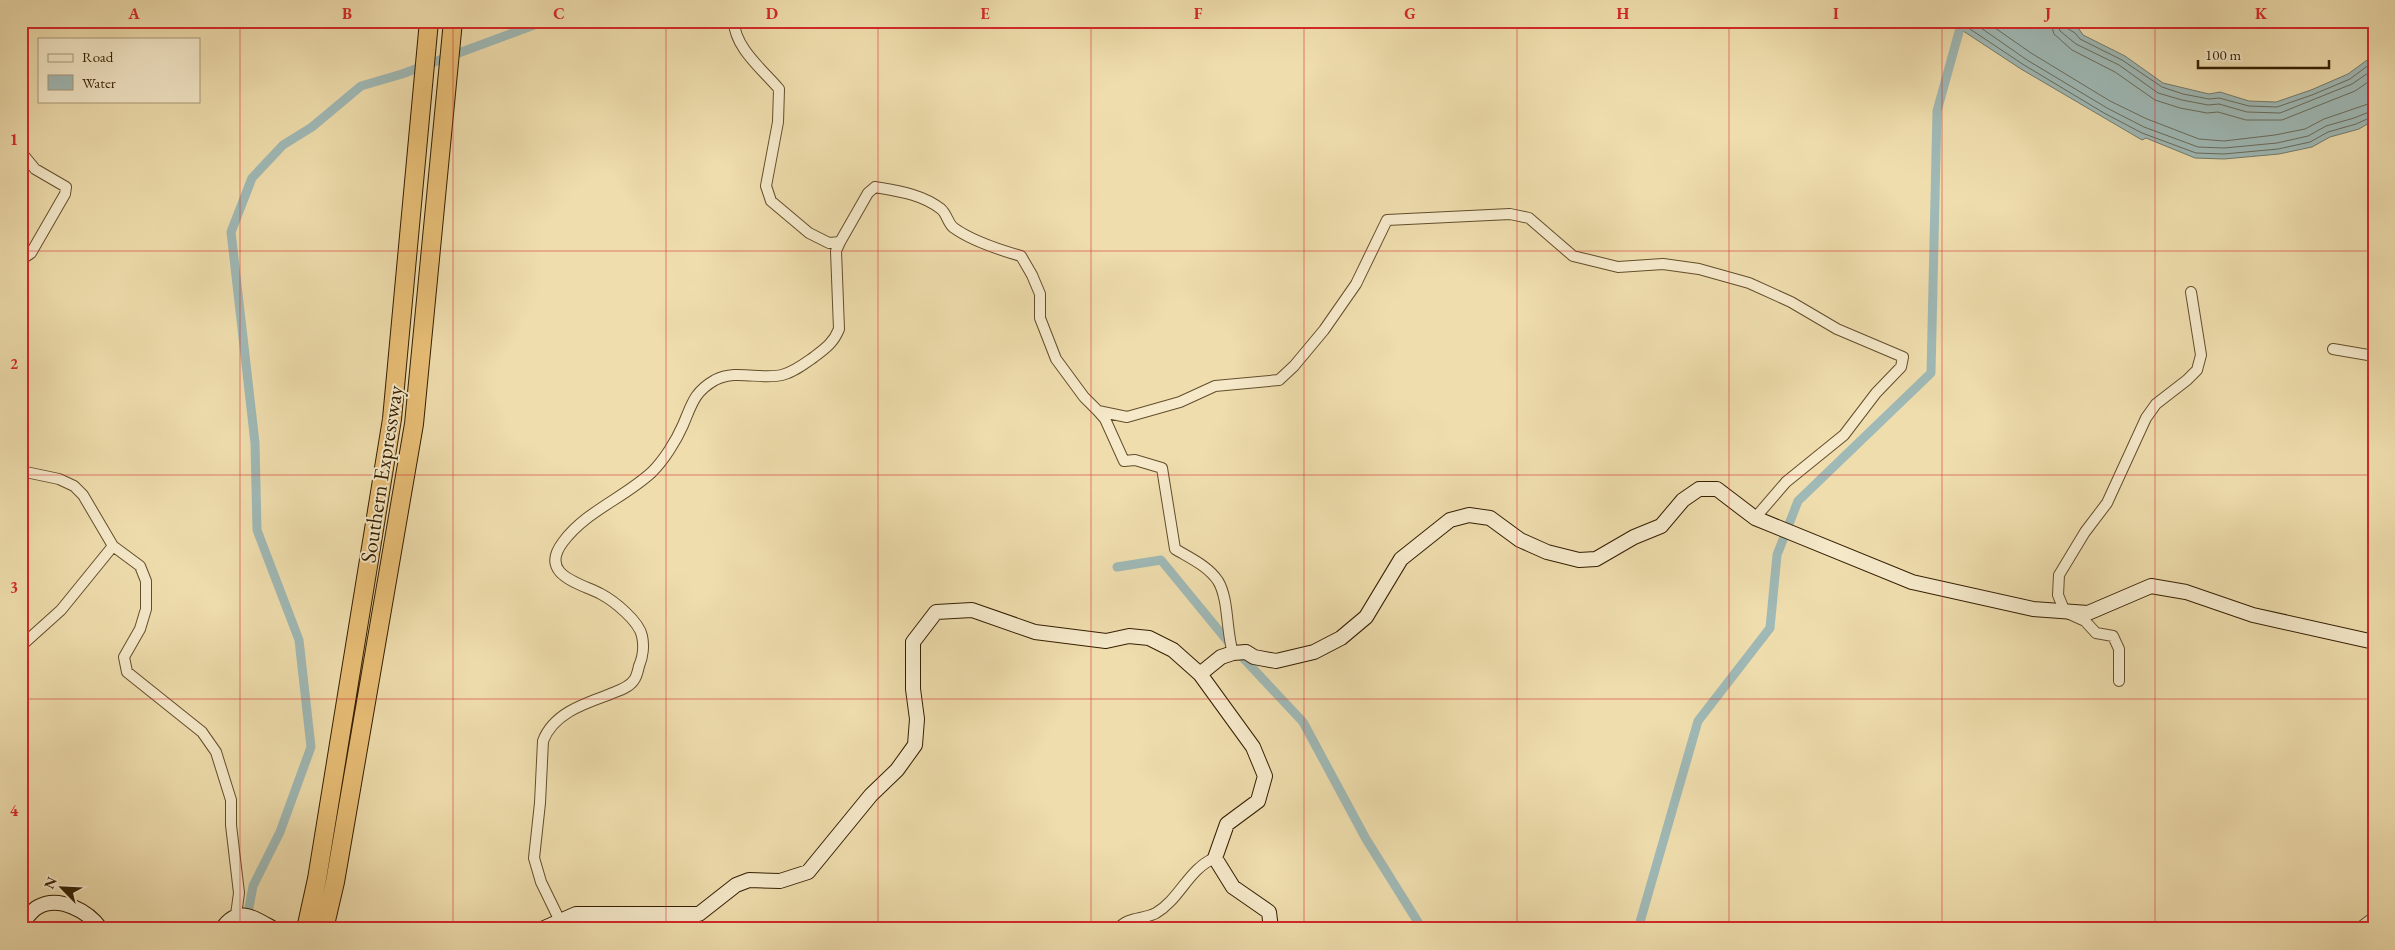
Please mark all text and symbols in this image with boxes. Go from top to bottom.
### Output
text: A [127,3,140,24]
text: B [342,3,352,24]
text: C [553,3,565,24]
text: D [766,3,778,24]
text: E [980,3,990,24]
text: F [1194,3,1203,24]
text: G [1404,3,1416,24]
text: H [1617,3,1630,24]
text: I [1833,3,1839,24]
text: J [2043,3,2051,24]
text: K [2255,3,2268,24]
legend [38,38,200,102]
scale bar [2198,38,2329,70]
text: 100 m [2205,45,2242,64]
text: Road [82,47,114,66]
text: Water [82,73,116,92]
text: 1 [10,129,18,150]
text: 2 [10,353,19,374]
street label: Southern Expressway [353,383,410,565]
text: 3 [10,577,18,598]
text: 4 [10,800,19,821]
north arrow [38,862,88,912]
text: N [40,873,61,892]

